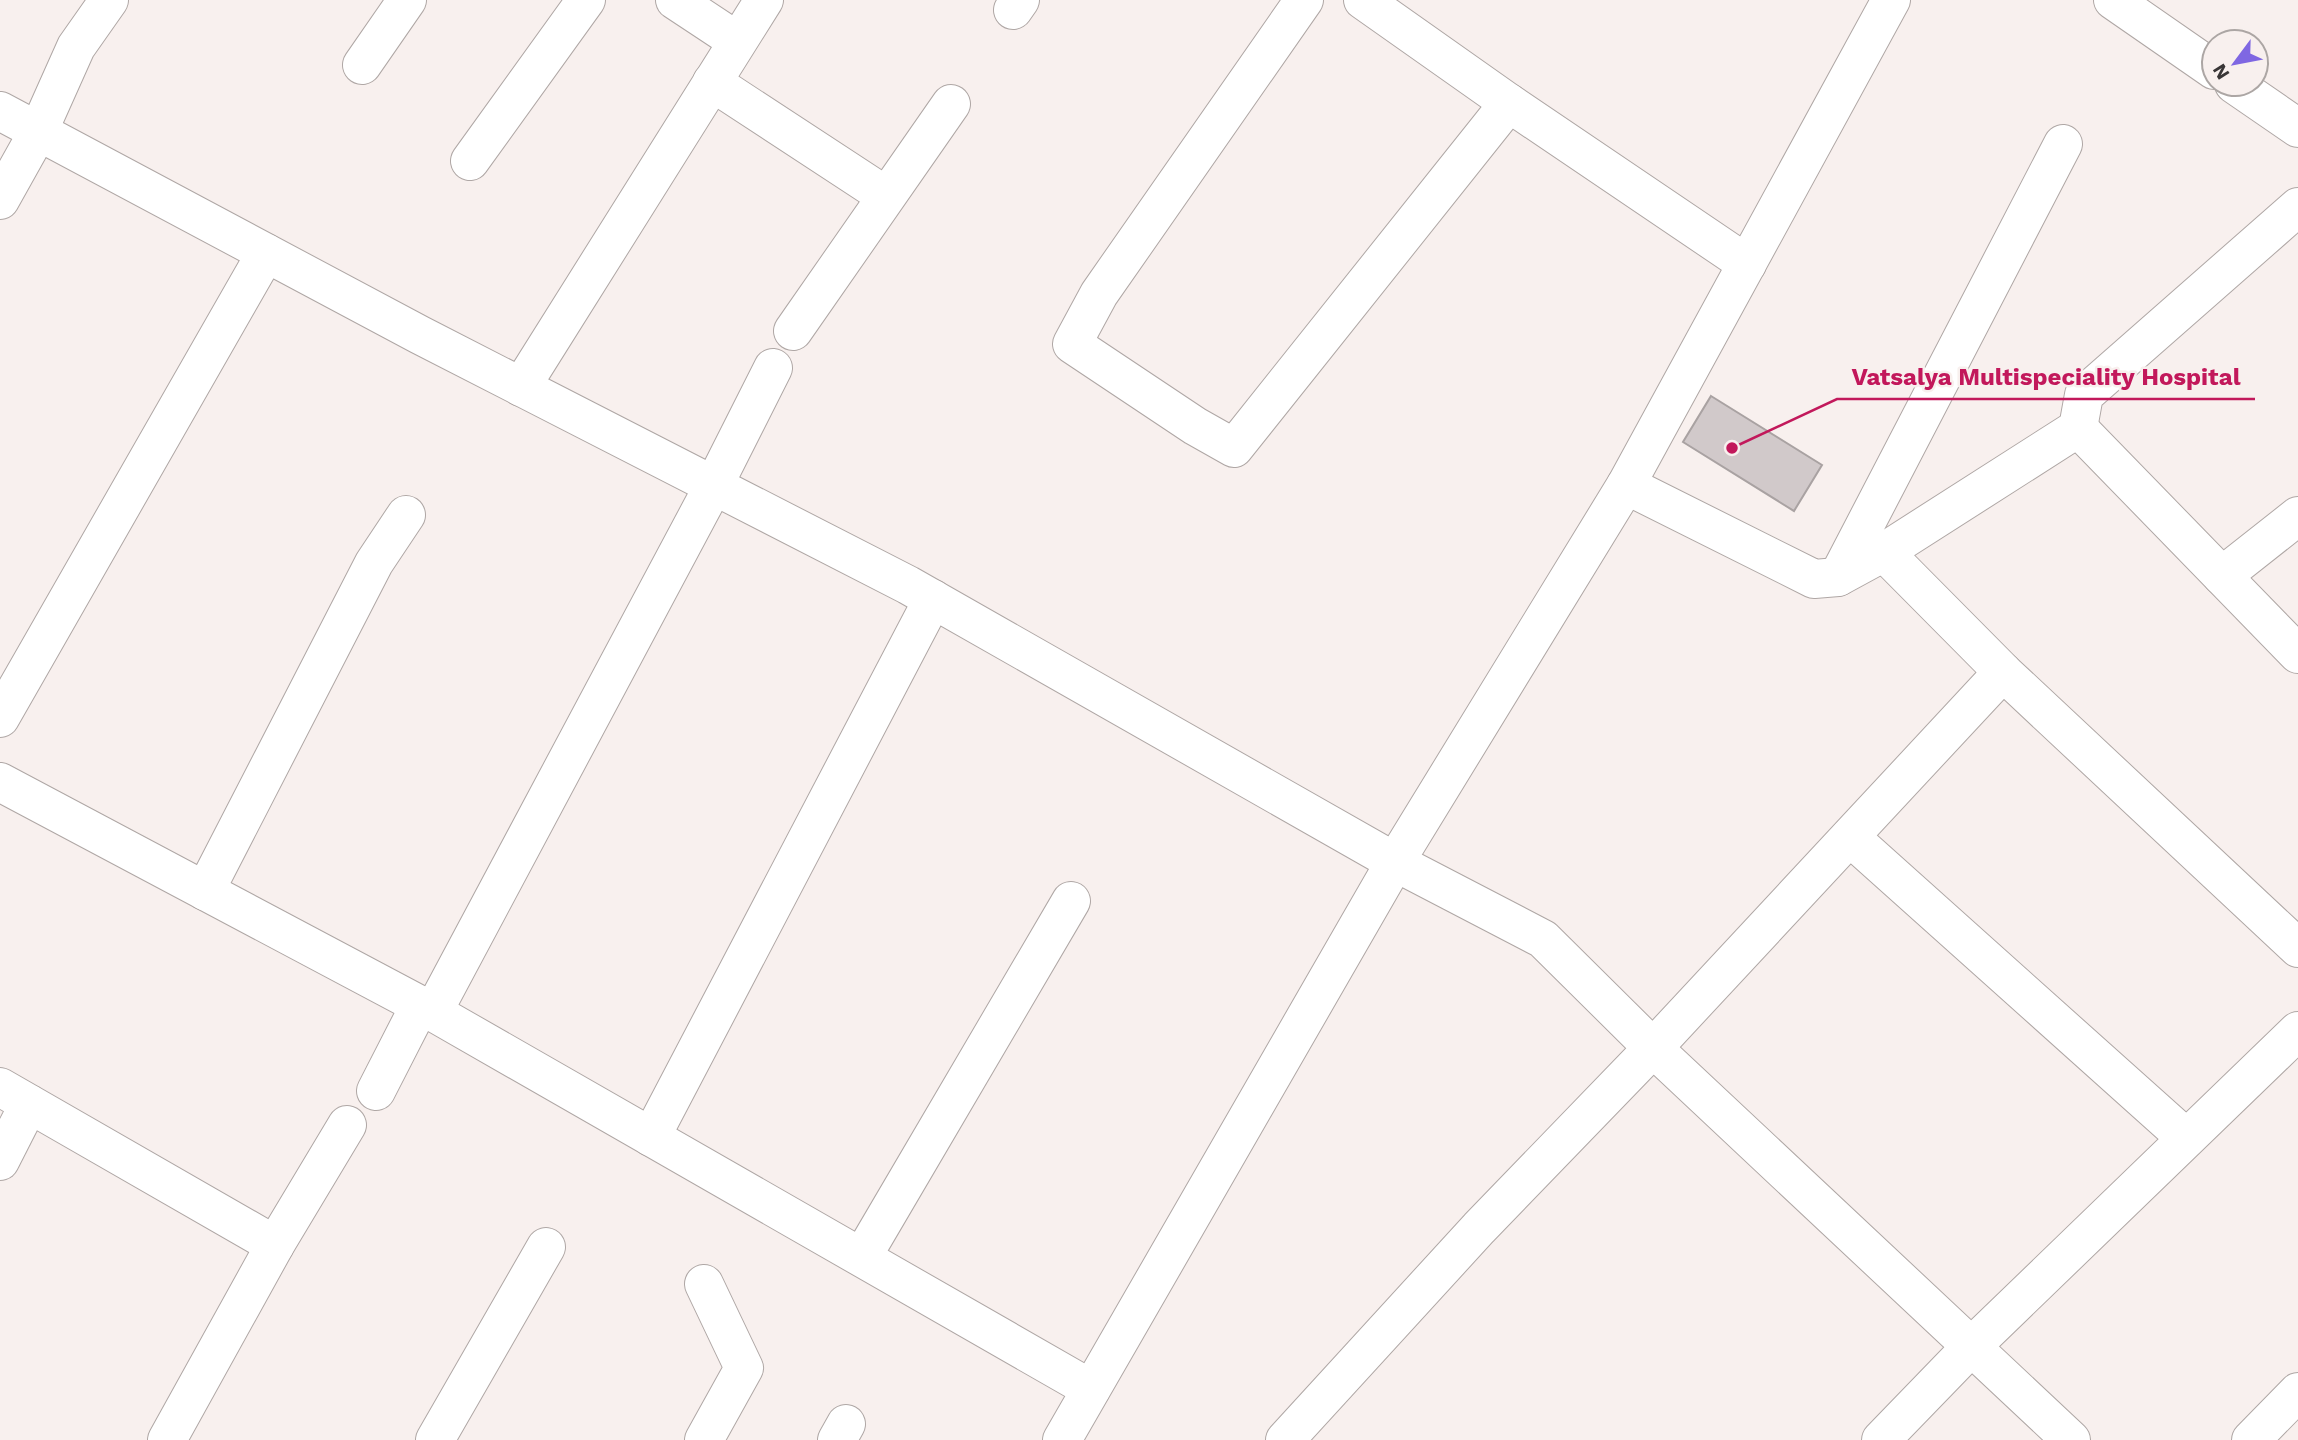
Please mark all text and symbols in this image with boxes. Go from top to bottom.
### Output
north arrow [2200,28,2270,98]
text: N [2208,60,2234,84]
callout: Vatsalya Multispeciality Hospital [1837,354,2255,399]
text: Vatsalya Multispeciality Hospital [1851,363,2241,391]

